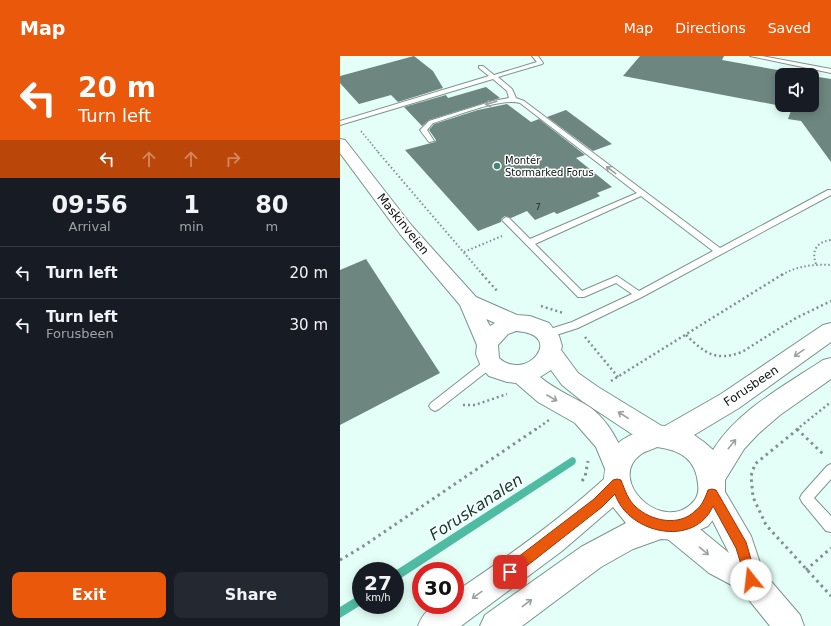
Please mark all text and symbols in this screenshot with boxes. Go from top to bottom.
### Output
text: Map [20,17,65,39]
text: Map [624,20,653,36]
text: Directions [675,20,746,36]
text: Saved [768,20,811,36]
map controls [775,68,819,112]
button: sound [775,68,819,112]
text: 20 m [78,71,156,104]
icon: left [12,72,64,124]
one-way arrow [485,100,498,107]
text: Turn left [78,105,151,126]
icon: left [96,148,118,170]
icon: ahead [138,148,160,170]
icon: ahead [180,148,202,170]
icon: right [222,148,244,170]
place label: Montér Stormarked Forus [505,155,594,178]
marker: Montér Stormarked Forus [492,161,502,171]
one-way arrow [606,166,617,174]
text: 09:56 [51,191,128,219]
text: 1 [183,191,200,219]
text: 80 [255,191,289,219]
street label: Maskinveien [374,191,432,257]
house number: 7 [535,202,541,212]
text: Arrival [68,219,111,234]
text: min [179,219,204,234]
text: m [266,219,278,234]
icon: left [12,262,34,284]
text: Turn left [46,264,118,282]
text: 20 m [290,264,328,282]
text: Turn left [46,308,118,326]
icon: left [12,314,34,336]
text: 30 m [290,316,328,334]
text: Forusbeen [46,326,114,341]
one-way arrow [794,349,805,357]
street label: Forusbeen [721,363,781,409]
one-way arrow [546,394,558,402]
one-way arrow [618,411,629,419]
one-way arrow [728,438,737,449]
water label: Foruskanalen [426,470,526,544]
one-way arrow [699,547,710,556]
pin [493,555,527,589]
position arrow [730,559,772,601]
icon: arrive [499,561,521,583]
speed limit sign: 30 [412,562,464,614]
text: 27 [364,571,392,595]
button: Exit [12,572,166,618]
button: Share [174,572,328,618]
one-way arrow [472,591,483,599]
text: km/h [365,592,391,603]
one-way arrow [521,599,532,607]

